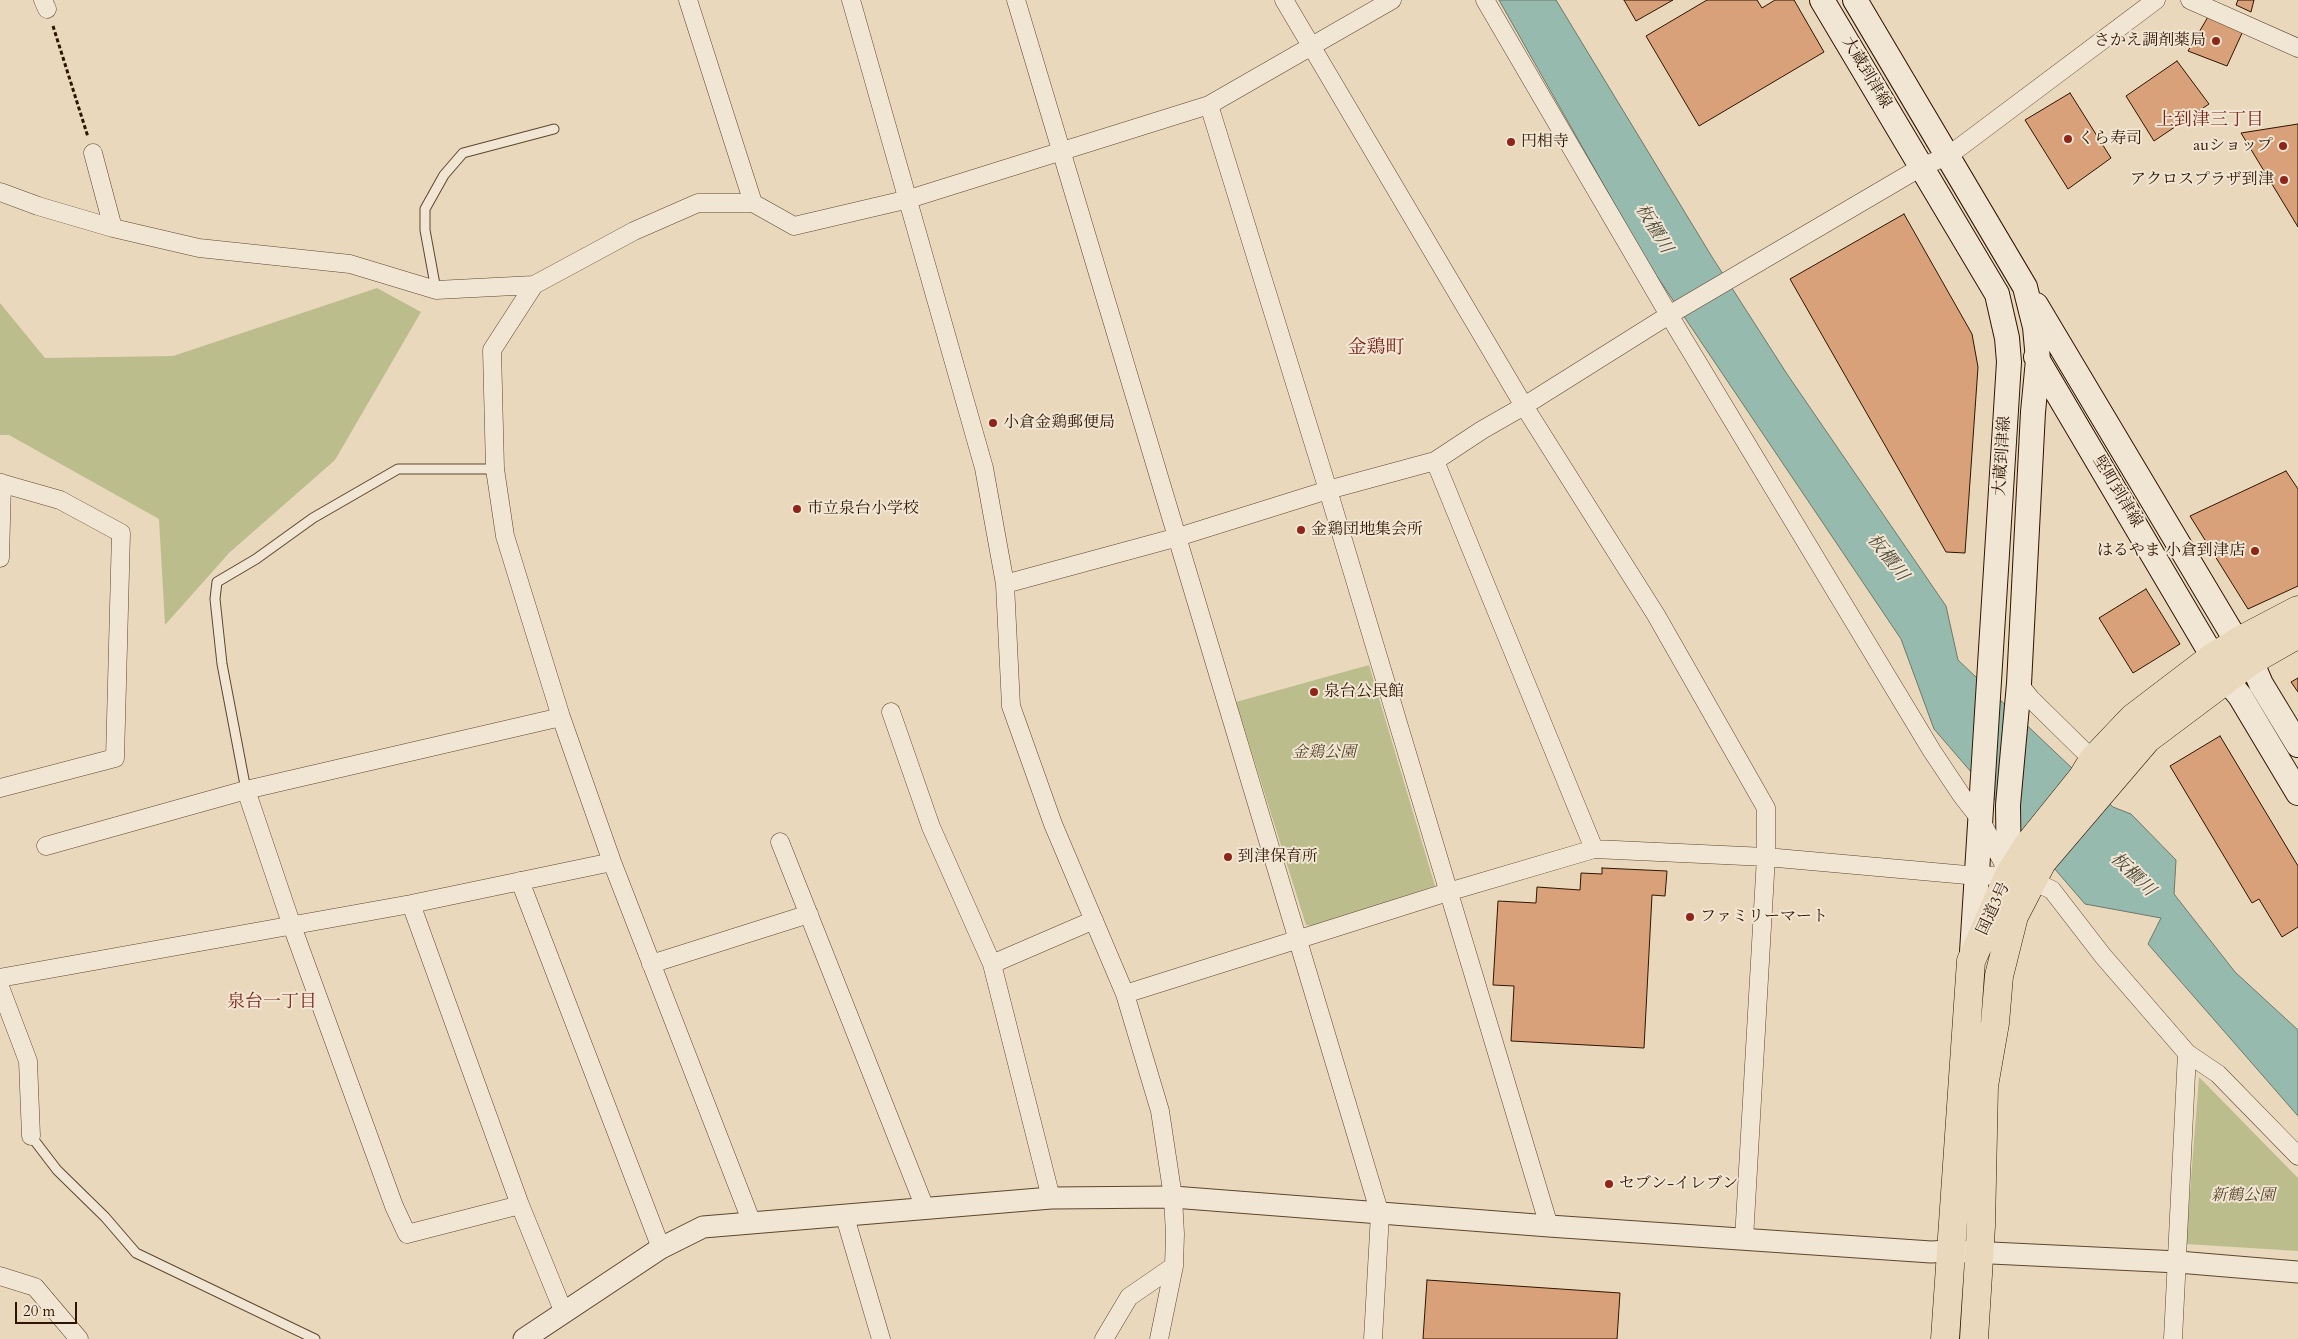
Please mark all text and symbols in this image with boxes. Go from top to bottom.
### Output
place label: さかえ調剤薬局 [2094,31,2206,51]
street label: 大蔵到津線 [1837,34,1895,112]
marker: さかえ調剤薬局 [2210,35,2222,47]
district label: 上到津三丁目 [2156,110,2264,132]
place label: くら寿司 [2078,129,2142,149]
place label: 円相寺 [1521,132,1569,152]
marker: くら寿司 [2062,133,2074,145]
marker: 円相寺 [1505,136,1517,148]
place label: auショップ [2193,136,2273,156]
marker: auショップ [2277,140,2289,152]
place label: アクロスプラザ到津 [2130,170,2274,190]
marker: アクロスプラザ到津 [2278,174,2290,186]
water label: 板櫃川 [1630,200,1676,258]
district label: 金鶏町 [1348,338,1404,360]
place label: 小倉金鶏郵便局 [1003,413,1115,433]
street label: 大蔵到津線 [1991,415,2015,497]
marker: 小倉金鶏郵便局 [987,417,999,429]
street label: 堅町到津線 [2088,453,2146,531]
place label: 市立泉台小学校 [807,499,919,519]
marker: 市立泉台小学校 [791,503,803,515]
place label: 金鶏団地集会所 [1311,520,1423,540]
marker: 金鶏団地集会所 [1295,524,1307,536]
water label: 板櫃川 [1862,530,1912,586]
place label: はるやま 小倉到津店 [2097,541,2245,561]
marker: はるやま 小倉到津店 [2249,545,2261,557]
place label: 泉台公民館 [1324,682,1404,702]
marker: 泉台公民館 [1308,686,1320,698]
park label: 金鶏公園 [1292,743,1356,763]
place label: 到津保育所 [1238,847,1318,867]
water label: 板櫃川 [2105,848,2159,902]
marker: 到津保育所 [1222,851,1234,863]
street label: 国道3号 [1973,879,2015,939]
place label: ファミリーマート [1700,907,1828,927]
marker: ファミリーマート [1684,911,1696,923]
district label: 泉台一丁目 [227,992,317,1014]
place label: セブン-イレブン [1619,1174,1738,1194]
marker: セブン-イレブン [1603,1178,1615,1190]
park label: 新鶴公園 [2211,1186,2275,1206]
scale bar [18,1292,80,1324]
text: 20 m [23,1301,55,1321]

